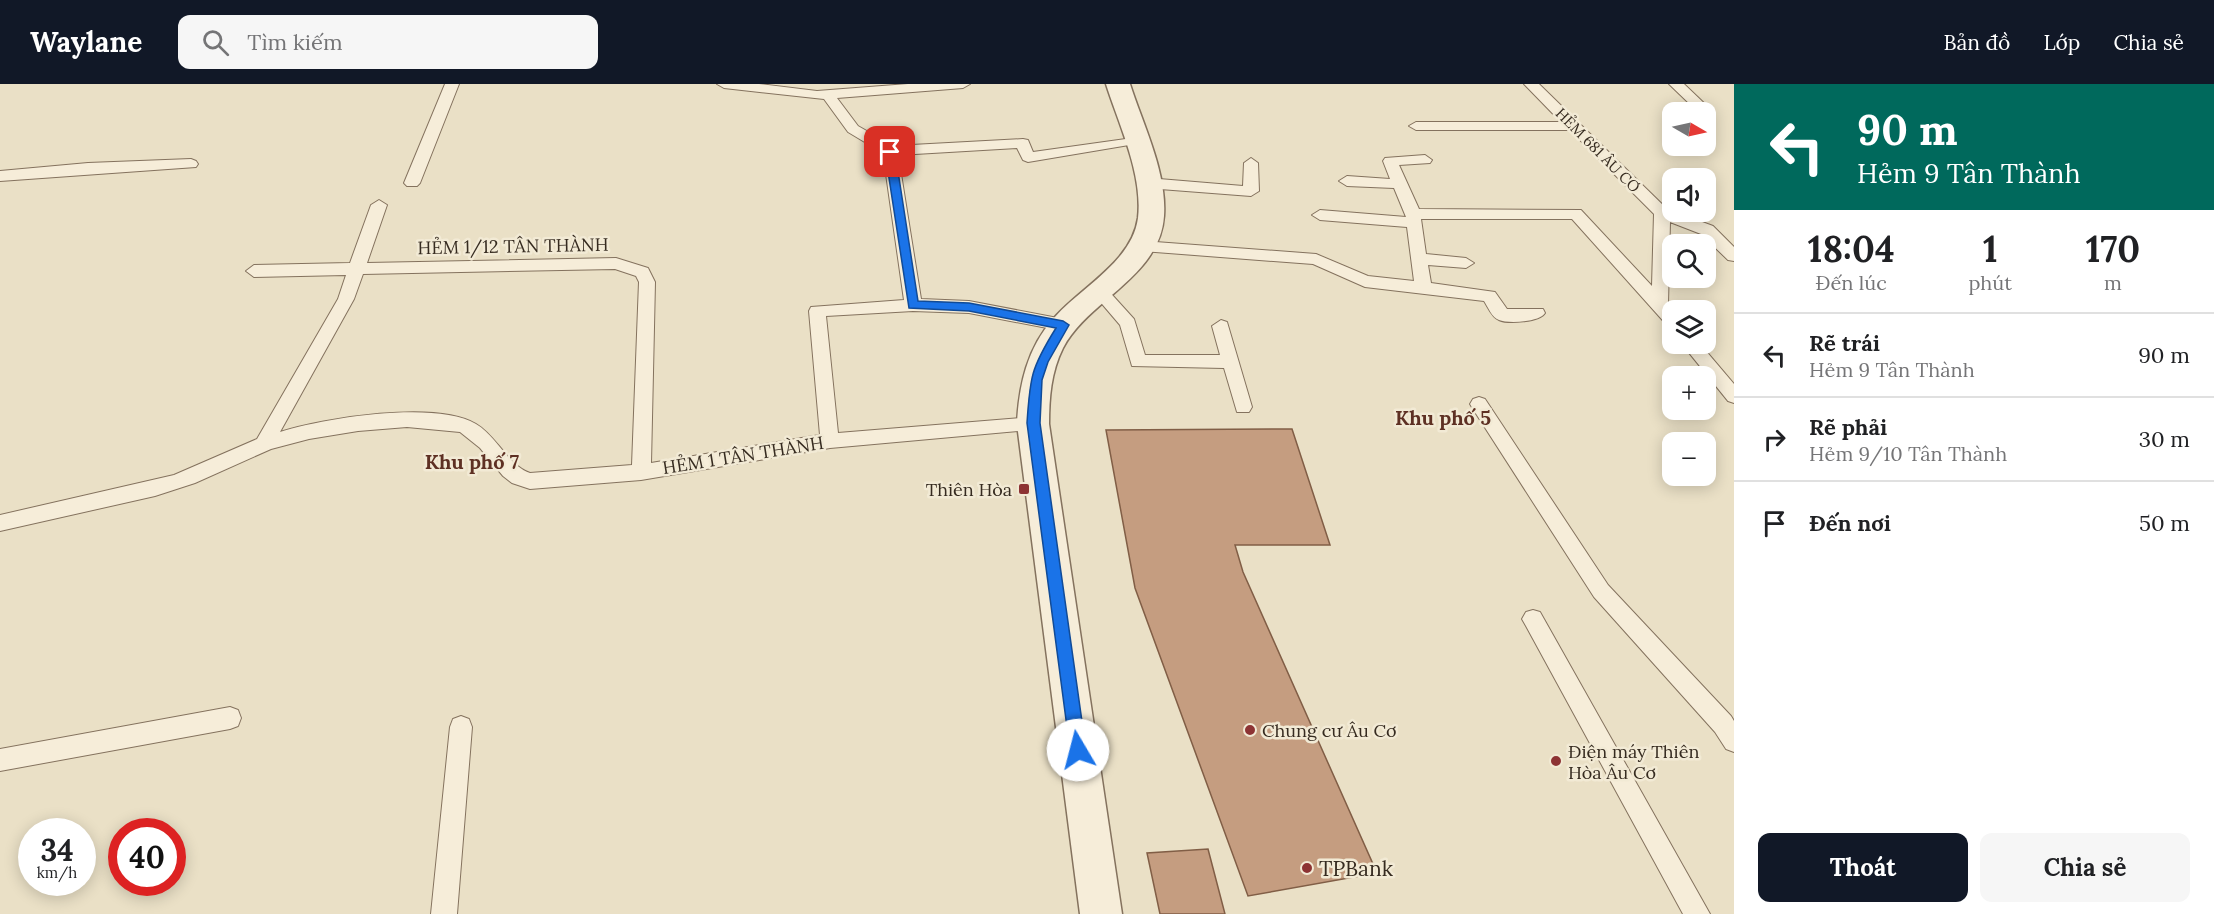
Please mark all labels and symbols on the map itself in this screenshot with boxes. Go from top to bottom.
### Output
north arrow [1662,102,1716,156]
street label: HẺM 681 ÂU CƠ [1552,104,1644,196]
pin [864,126,915,177]
street label: HẺM 1/12 TÂN THÀNH [417,233,609,259]
district label: Khu phố 5 [1395,405,1491,430]
street label: HẺM 1 TÂN THÀNH [661,431,825,479]
district label: Khu phố 7 [425,449,519,474]
place label: Thiên Hòa [926,478,1012,501]
marker: Thiên Hòa [1017,482,1031,496]
position arrow [1046,718,1110,782]
place label: Chung cư Âu Cơ [1262,719,1397,742]
marker: Chung cư Âu Cơ [1243,723,1257,737]
place label: Điện máy Thiên Hòa Âu Cơ [1568,740,1699,784]
marker: Điện máy Thiên Hòa Âu Cơ [1549,754,1563,768]
speed limit sign: 40 [108,818,186,896]
place label: TPBank [1319,855,1394,882]
marker: TPBank [1300,861,1314,875]

